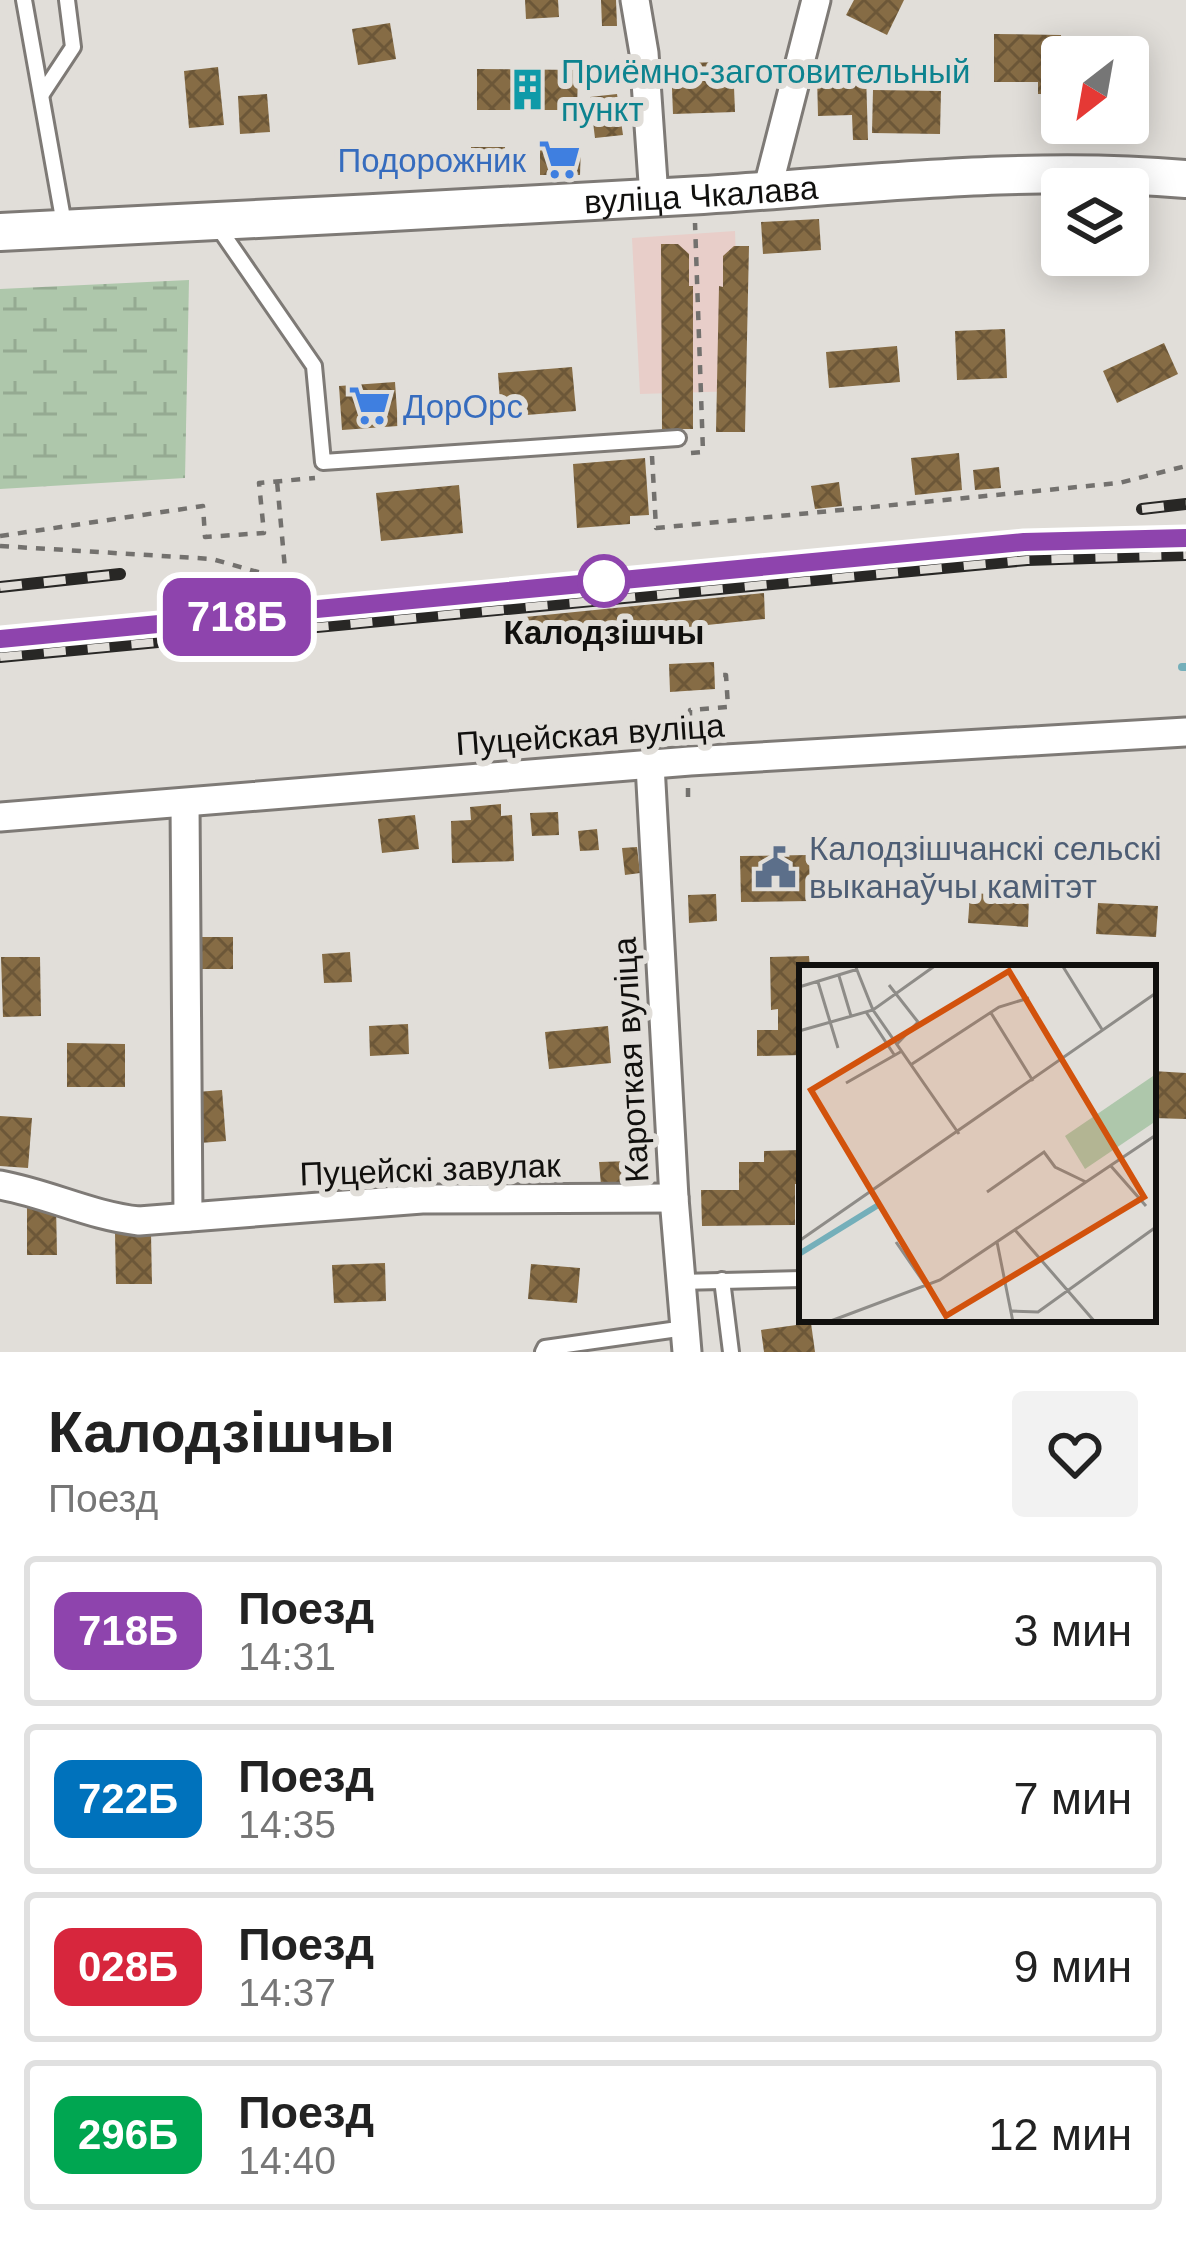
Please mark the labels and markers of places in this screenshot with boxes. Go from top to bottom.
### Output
place label: Приёмно-заготовительный пункт [561,53,970,128]
building icon: Приёмно-заготовительный пункт [504,67,550,113]
supermarket icon: Подорожник [537,137,583,183]
place label: Подорожник [338,142,527,179]
supermarket icon: ДорОрс [346,383,392,429]
place label: ДорОрс [403,388,523,425]
marker: Калодзішчы [579,556,629,606]
place label: Калодзішчы [504,614,704,651]
place label: Калодзішчанскі сельскі выканаўчы камітэт [809,830,1162,905]
public building icon: Калодзішчанскі сельскі выканаўчы камітэт [752,844,798,890]

